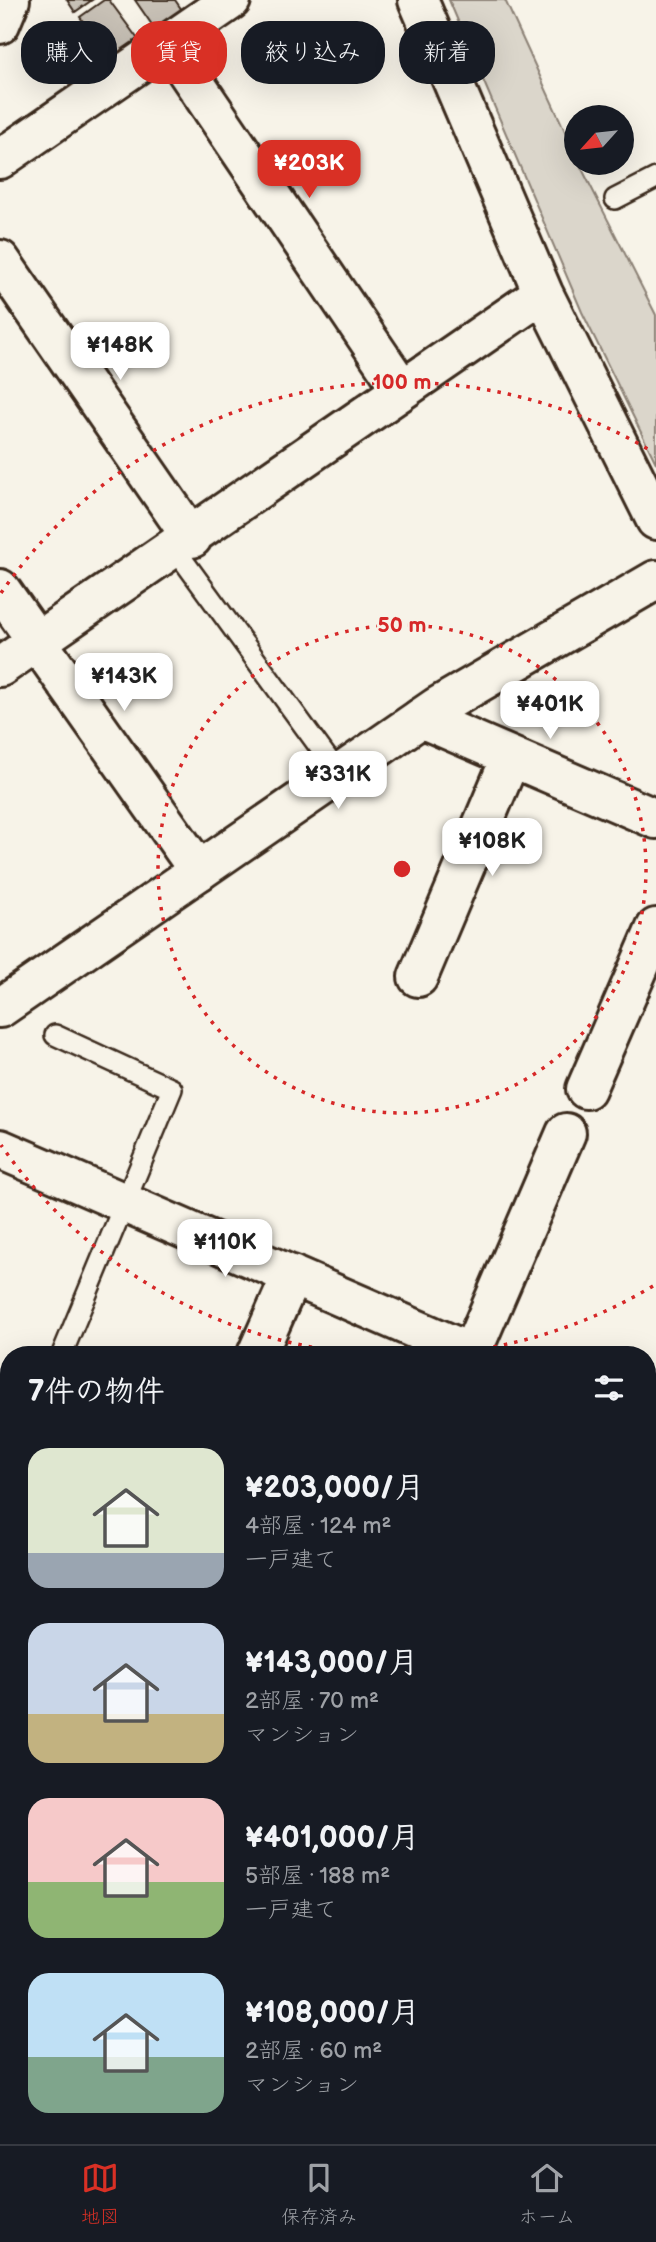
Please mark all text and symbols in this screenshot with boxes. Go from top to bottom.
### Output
chip: 購入 [21,21,117,84]
chip: 賃貸 [131,21,227,84]
chip: 絞り込み [241,21,385,84]
chip: 新着 [399,21,495,84]
north arrow [564,105,634,175]
map controls [564,105,634,175]
pin: ¥203K [260,140,358,200]
text: ¥203K [274,149,344,177]
pin: ¥148K [71,322,169,382]
text: ¥148K [87,331,153,359]
text: 100 m [373,370,431,395]
text: 50 m [378,613,426,638]
pin: ¥143K [75,654,173,713]
text: ¥143K [91,662,157,690]
pin: ¥401K [501,682,599,741]
text: ¥401K [516,690,584,718]
pin: ¥331K [289,752,387,811]
text: ¥331K [305,760,371,788]
pin: ¥108K [443,818,541,878]
text: ¥108K [458,827,526,855]
centre of rings [390,857,414,881]
pin: ¥110K [176,1220,274,1279]
text: ¥110K [193,1228,257,1256]
icon: filters [590,1369,628,1407]
text: 7件の物件 [28,1374,165,1410]
text: ¥203,000/月 [245,1470,424,1506]
icon: home [84,1476,168,1560]
text: 4部屋 · 124 m² [245,1512,391,1540]
text: 一戸建て [245,1546,337,1574]
text: ¥143,000/月 [245,1645,418,1681]
icon: home [84,1651,168,1735]
text: 2部屋 · 70 m² [245,1687,379,1715]
text: マンション [245,1721,359,1749]
text: ¥401,000/月 [245,1820,420,1856]
icon: home [84,1826,168,1910]
text: 5部屋 · 188 m² [245,1862,390,1890]
text: 一戸建て [245,1896,337,1924]
text: ¥108,000/月 [245,1995,420,2031]
icon: home [84,2001,168,2085]
text: 2部屋 · 60 m² [245,2037,382,2065]
text: マンション [245,2071,359,2099]
tab: 地図 [81,2159,119,2229]
tab: 保存済み [281,2159,357,2229]
tab: ホーム [519,2159,575,2229]

